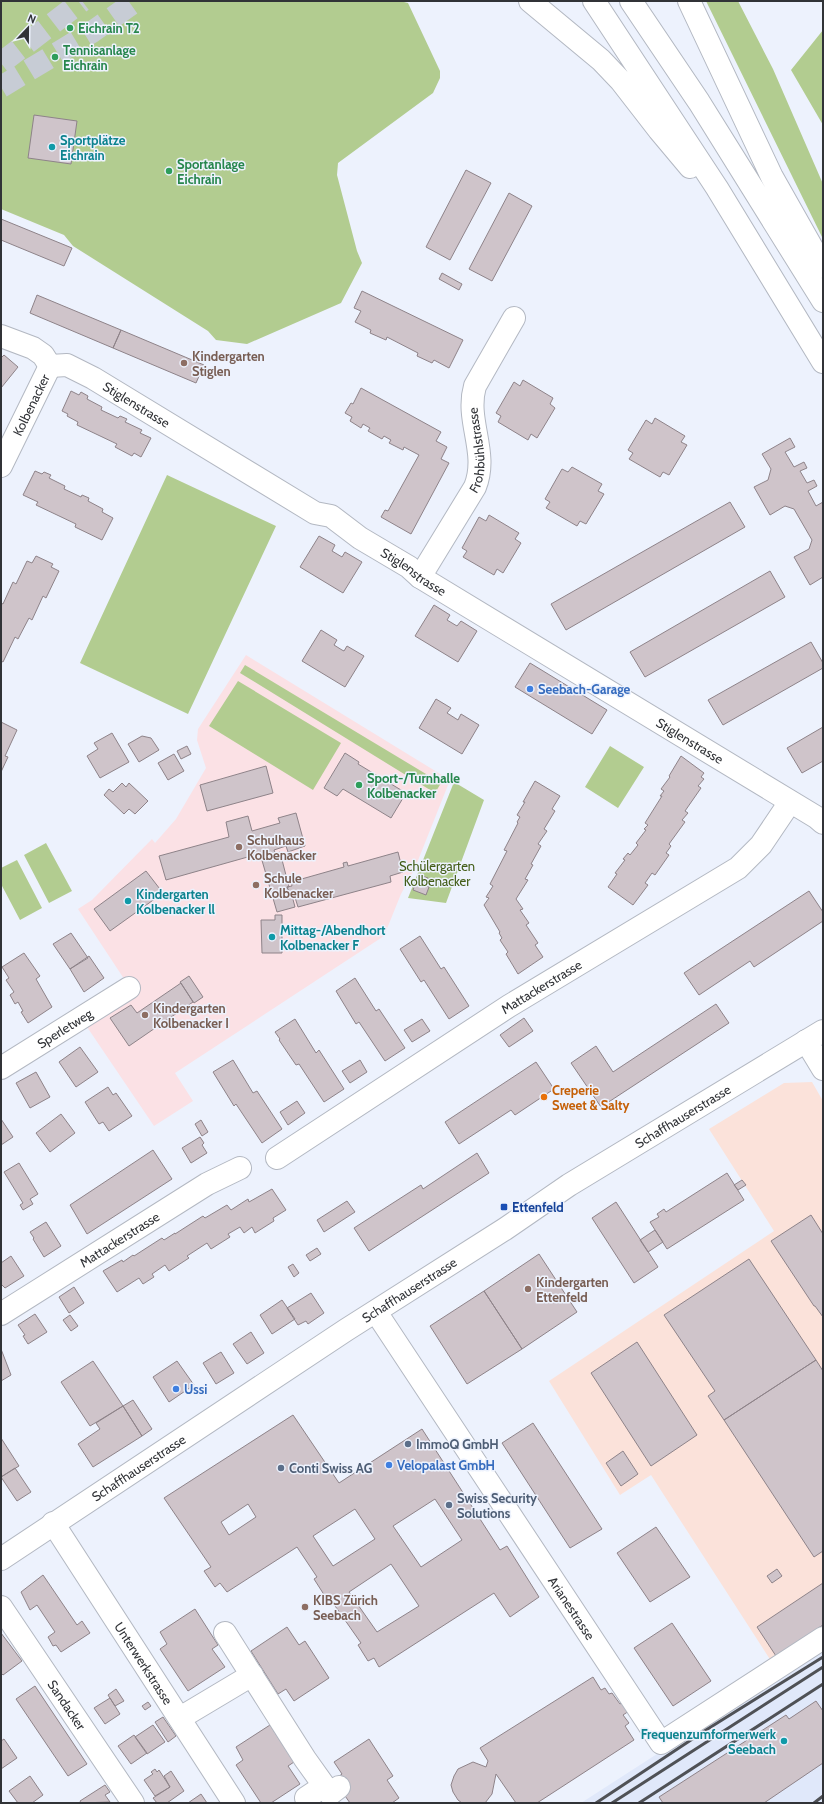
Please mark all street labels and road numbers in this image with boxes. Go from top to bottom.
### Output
street label: Kolbenacker [9,371,53,438]
street label: Stiglenstrasse [100,378,173,431]
street label: Frohbühlstrasse [464,407,488,496]
street label: Stiglenstrasse [378,544,450,599]
street label: Stiglenstrasse [653,714,727,767]
street label: Mattackerstrasse [498,956,585,1017]
street label: Sperletweg [34,1005,96,1051]
street label: Schaffhauserstrasse [632,1081,734,1151]
street label: Mattackerstrasse [76,1208,163,1270]
street label: Schaffhauserstrasse [359,1254,460,1326]
street label: Schaffhauserstrasse [89,1431,189,1505]
street label: Arianestrasse [545,1573,599,1643]
street label: Unterwerkstrasse [111,1619,176,1708]
street label: Sandacker [44,1677,90,1734]

